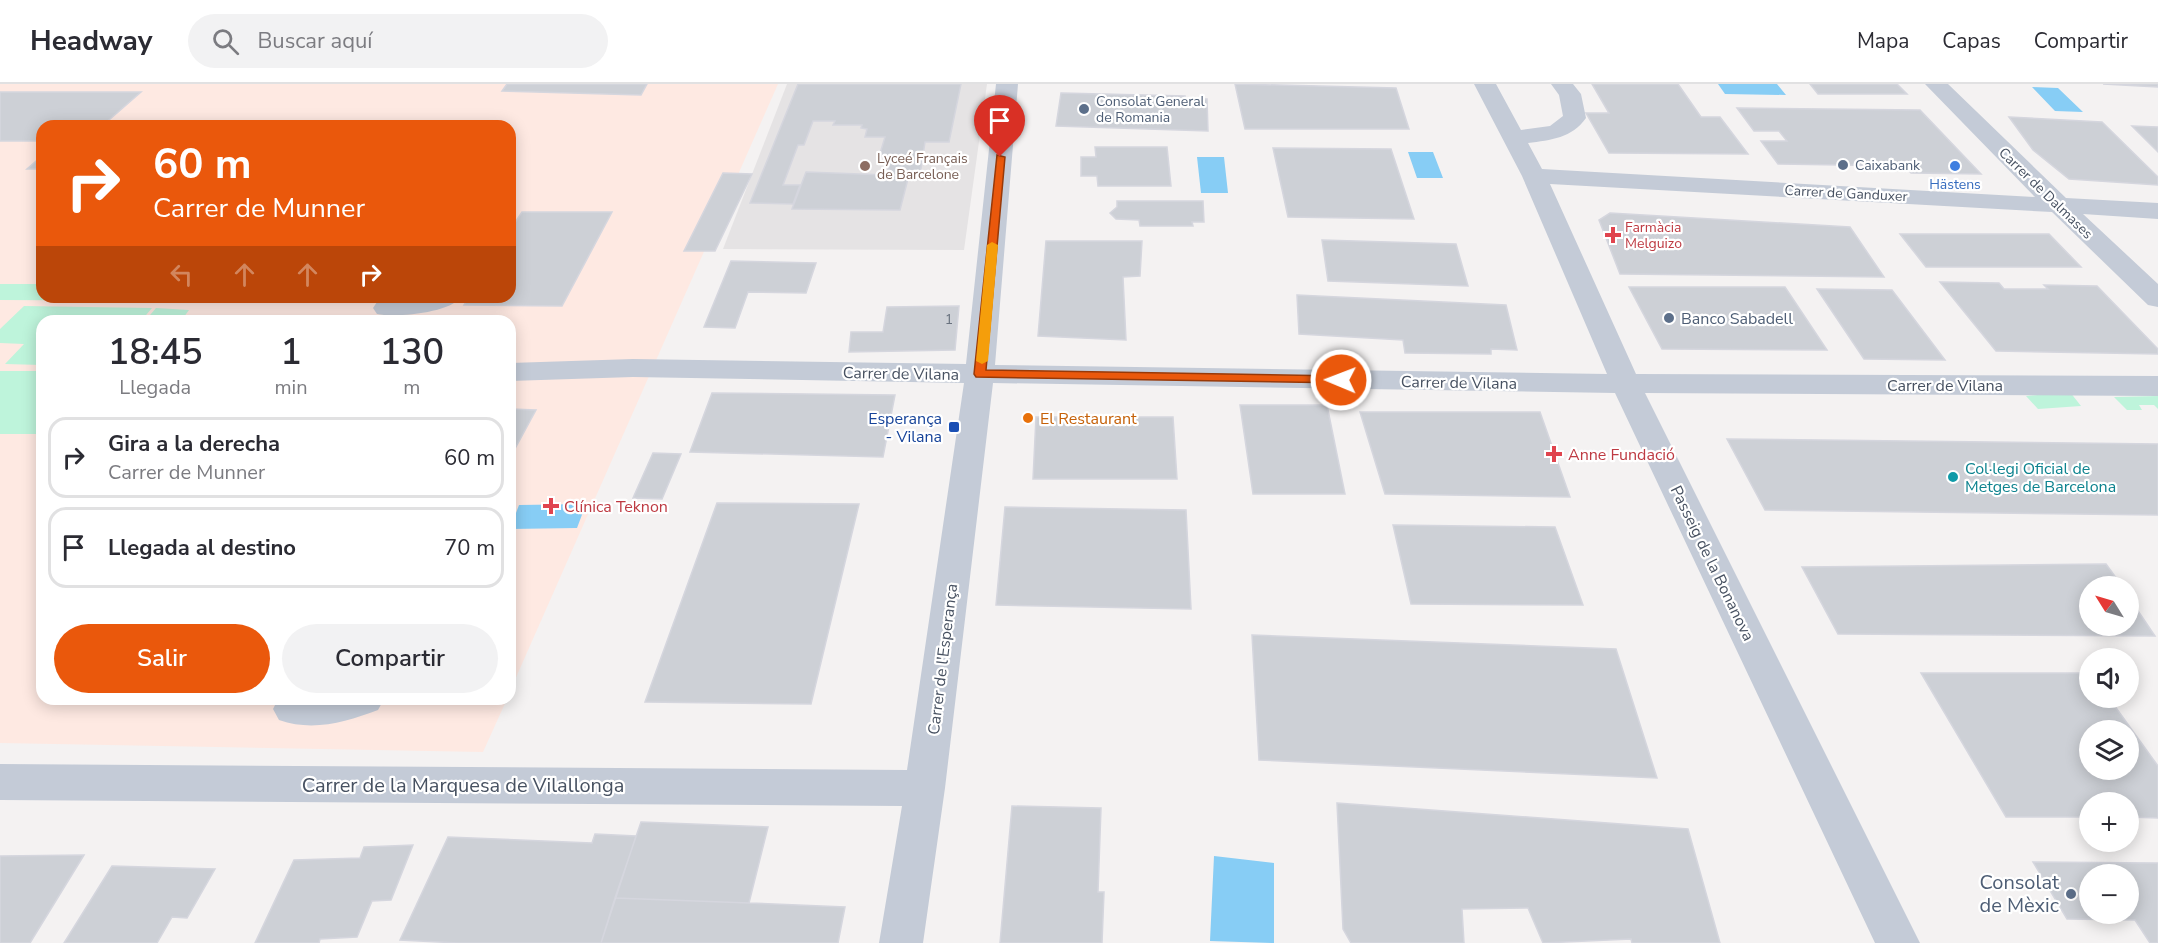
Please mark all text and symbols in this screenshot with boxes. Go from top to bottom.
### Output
search box [188,14,608,68]
text: Headway [30,22,152,60]
icon: search [209,25,242,58]
text: Buscar aquí [257,26,372,56]
text: Mapa [1857,27,1909,55]
text: Capas [1942,27,2001,55]
text: Compartir [2034,27,2128,55]
place label: Consolat General de Romania [1096,92,1206,127]
pin [974,95,1025,157]
marker: Consolat General de Romania [1077,102,1091,116]
icon: arrive [983,104,1016,137]
text: 60 m [153,136,252,193]
street label: Carrer de Dalmases [1994,143,2097,243]
icon: right [54,144,132,222]
place label: Lyceé Français de Barcelone [877,149,968,184]
place label: Caixabank [1855,156,1921,175]
marker: Caixabank [1836,158,1850,172]
marker: Lyceé Français de Barcelone [858,159,872,173]
marker: Hästens [1948,159,1962,173]
place label: Hästens [1929,175,1981,194]
street label: Carrer de Ganduxer [1784,181,1908,206]
text: Carrer de Munner [153,190,365,227]
place label: Farmàcia Melguizo [1625,218,1682,253]
marker: Farmàcia Melguizo [1606,228,1620,242]
icon: left [165,258,198,291]
icon: ahead [228,258,261,291]
icon: ahead [291,258,324,291]
icon: right [354,258,387,291]
place label: Banco Sabadell [1681,308,1793,330]
house number: 1 [945,310,953,329]
marker: Banco Sabadell [1662,311,1676,325]
text: 18:45 [108,328,203,377]
text: 1 [280,328,302,377]
text: 130 [379,328,444,377]
position arrow [1309,348,1373,412]
street label: Carrer de Vilana [843,362,959,386]
street label: Carrer de Vilana [1401,371,1517,395]
text: Llegada [119,374,191,401]
text: min [275,374,308,401]
text: m [403,374,420,401]
street label: Carrer de Vilana [1887,375,2003,397]
place label: Esperança - Vilana [868,408,942,448]
place label: El Restaurant [1040,408,1137,430]
marker: El Restaurant [1021,411,1035,425]
marker: Esperança - Vilana [947,420,961,434]
text: Gira a la derecha [108,429,280,459]
icon: right [57,441,90,474]
text: 60 m [444,443,495,473]
place label: Anne Fundació [1568,444,1675,466]
marker: Anne Fundació [1545,445,1563,463]
place label: Col·legi Oficial de Metges de Barcelona [1965,458,2116,498]
text: Carrer de Munner [108,459,265,486]
marker: Col·legi Oficial de Metges de Barcelona [1946,470,1960,484]
street label: Passeig de la Bonanova [1665,482,1759,645]
place label: Clínica Teknon [564,496,668,518]
marker: Clínica Teknon [542,497,560,515]
icon: arrive [57,531,90,564]
text: Llegada al destino [108,533,296,563]
text: 70 m [444,533,495,563]
north arrow [2079,576,2139,636]
map controls [2079,576,2139,924]
street label: Carrer de l'Esperança [923,582,963,736]
button: Salir [54,624,270,693]
button: Compartir [282,624,498,693]
button: sound [2079,648,2139,708]
button: layers [2079,720,2139,780]
street label: Carrer de la Marquesa de Vilallonga [302,772,624,799]
button: + [2079,792,2139,852]
button: − [2079,864,2139,924]
place label: Consolat de Mèxic [1980,869,2060,919]
marker: Consolat de Mèxic [2064,887,2078,901]

